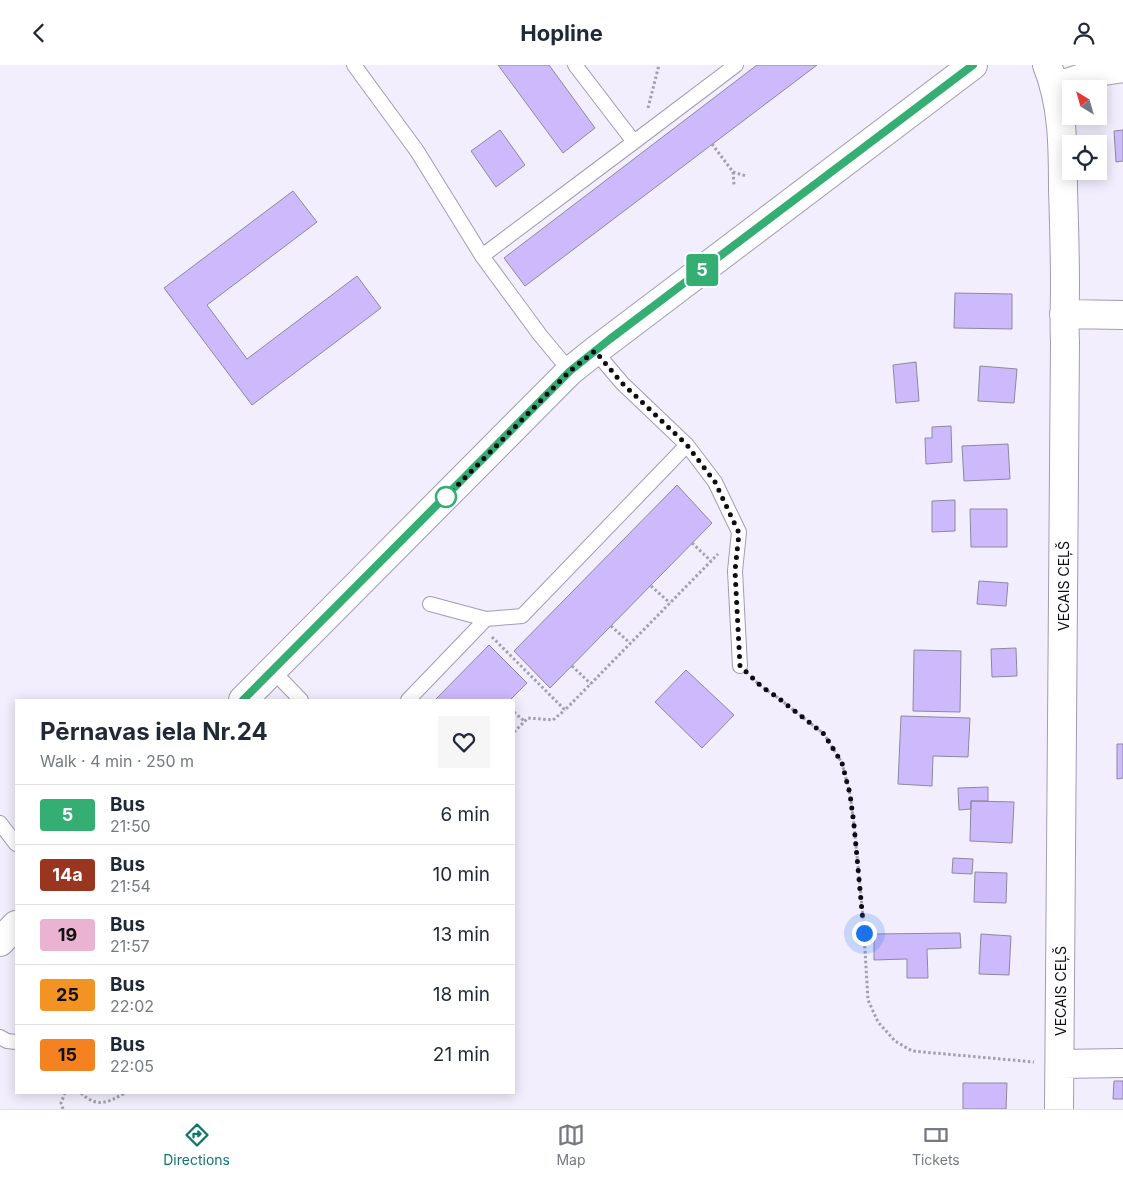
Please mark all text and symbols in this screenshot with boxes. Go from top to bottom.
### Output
icon: back [25,19,53,47]
icon: person [1070,19,1098,47]
text: Hopline [520,20,603,46]
north arrow [1062,80,1108,125]
map controls [1062,80,1107,180]
button: locate [1062,135,1107,180]
line badge: 5 [686,254,718,286]
text: 5 [696,259,708,280]
unlabelled marker [435,486,457,508]
street label: VECAIS CEĻŠ [1055,541,1073,631]
button: heart [438,716,490,768]
text: Pērnavas iela Nr.24 [40,717,268,746]
text: Walk · 4 min · 250 m [40,751,194,771]
text: Bus [110,793,145,816]
text: 6 min [440,803,490,826]
text: 5 [62,804,73,825]
text: 21:50 [110,816,151,836]
text: Bus [110,853,145,876]
text: 10 min [432,863,490,886]
text: 14a [52,864,83,885]
text: 21:54 [110,876,151,896]
text: Bus [110,913,145,936]
your location [852,921,877,946]
text: 13 min [433,923,490,946]
text: 19 [58,924,77,945]
text: 21:57 [110,936,150,956]
street label: VECAIS CEĻŠ [1052,946,1070,1036]
text: Bus [110,973,145,996]
text: 18 min [433,983,490,1006]
text: 25 [56,984,79,1005]
text: 22:02 [110,996,154,1016]
text: Bus [110,1033,145,1056]
text: 21 min [433,1043,490,1066]
text: 15 [58,1044,77,1065]
text: 22:05 [110,1056,154,1076]
tab: Directions [163,1121,230,1168]
tab: Map [556,1121,585,1168]
tab: Tickets [912,1121,960,1168]

